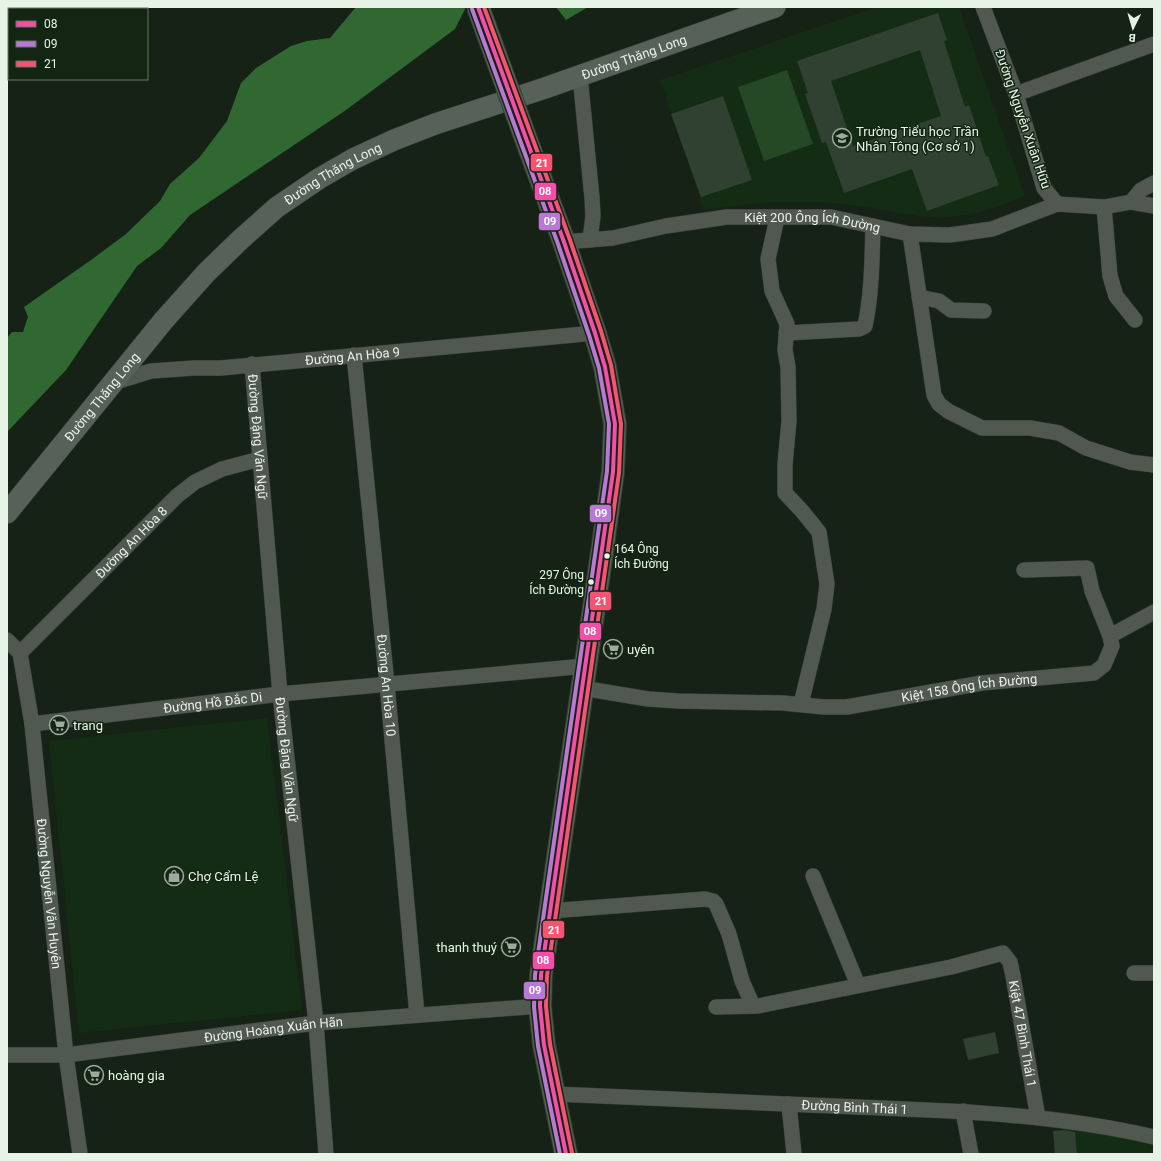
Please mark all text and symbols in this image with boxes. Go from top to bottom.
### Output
legend [8,8,148,80]
north arrow [1113,8,1153,48]
text: 08 [44,17,58,31]
street label: Đường Thăng Long [579,31,689,82]
text: B [1128,31,1136,44]
text: 09 [44,37,58,51]
street label: Đường Nguyễn Xuân Hữu [992,47,1054,191]
text: 21 [44,57,58,71]
place label: Trường Tiểu học Trần Nhân Tông (Cơ sở 1) [856,124,979,154]
school or university icon: Trường Tiểu học Trần Nhân Tông (Cơ sở 1) [831,127,853,149]
street label: Đường Thăng Long [281,139,384,208]
line badge: 21 [530,153,553,172]
text: 21 [536,157,548,170]
line badge: 08 [534,182,557,201]
text: 08 [539,185,551,198]
street label: Kiệt 200 Ông Ích Đường [744,210,882,235]
line badge: 09 [538,212,561,231]
text: 09 [544,215,556,228]
street label: Đường An Hòa 9 [304,344,401,368]
street label: Đường Thăng Long [61,349,142,444]
street label: Đường Đặng Văn Ngữ [245,374,271,501]
street label: Đường An Hòa 8 [92,503,170,581]
line badge: 09 [589,504,612,523]
text: 09 [595,507,607,520]
place label: 164 Ông Ích Đường [614,541,669,571]
marker: 164 Ông Ích Đường [602,551,612,561]
place label: 297 Ông Ích Đường [529,567,584,597]
marker: 297 Ông Ích Đường [586,577,596,587]
line badge: 21 [589,591,612,611]
text: 21 [595,595,607,608]
line badge: 08 [579,622,602,641]
text: 08 [584,625,596,638]
street label: Đường An Hòa 10 [375,634,399,737]
supermarket icon: uyên [602,638,624,660]
place label: uyên [627,642,654,657]
street label: Kiệt 158 Ông Ích Đường [900,671,1038,705]
street label: Đường Hồ Đắc Di [162,689,263,716]
street label: Đường Đặng Văn Ngữ [273,696,302,824]
supermarket icon: trang [48,714,70,736]
place label: trang [73,718,103,733]
street label: Đường Nguyễn Văn Huyên [34,818,65,970]
shop icon: Chợ Cẩm Lệ [163,865,185,887]
place label: Chợ Cẩm Lệ [188,869,258,884]
line badge: 21 [542,920,565,939]
text: 21 [548,924,560,937]
supermarket icon: thanh thuý [500,936,522,958]
place label: thanh thuý [436,940,497,955]
line badge: 08 [532,951,555,970]
text: 08 [537,954,549,967]
street label: Kiệt 47 Bình Thái 1 [1006,979,1040,1088]
line badge: 09 [523,981,546,1000]
text: 09 [529,984,541,997]
street label: Đường Hoàng Xuân Hãn [203,1013,343,1045]
supermarket icon: hoàng gia [83,1064,105,1086]
place label: hoàng gia [108,1068,165,1083]
street label: Đường Bình Thái 1 [801,1097,908,1117]

